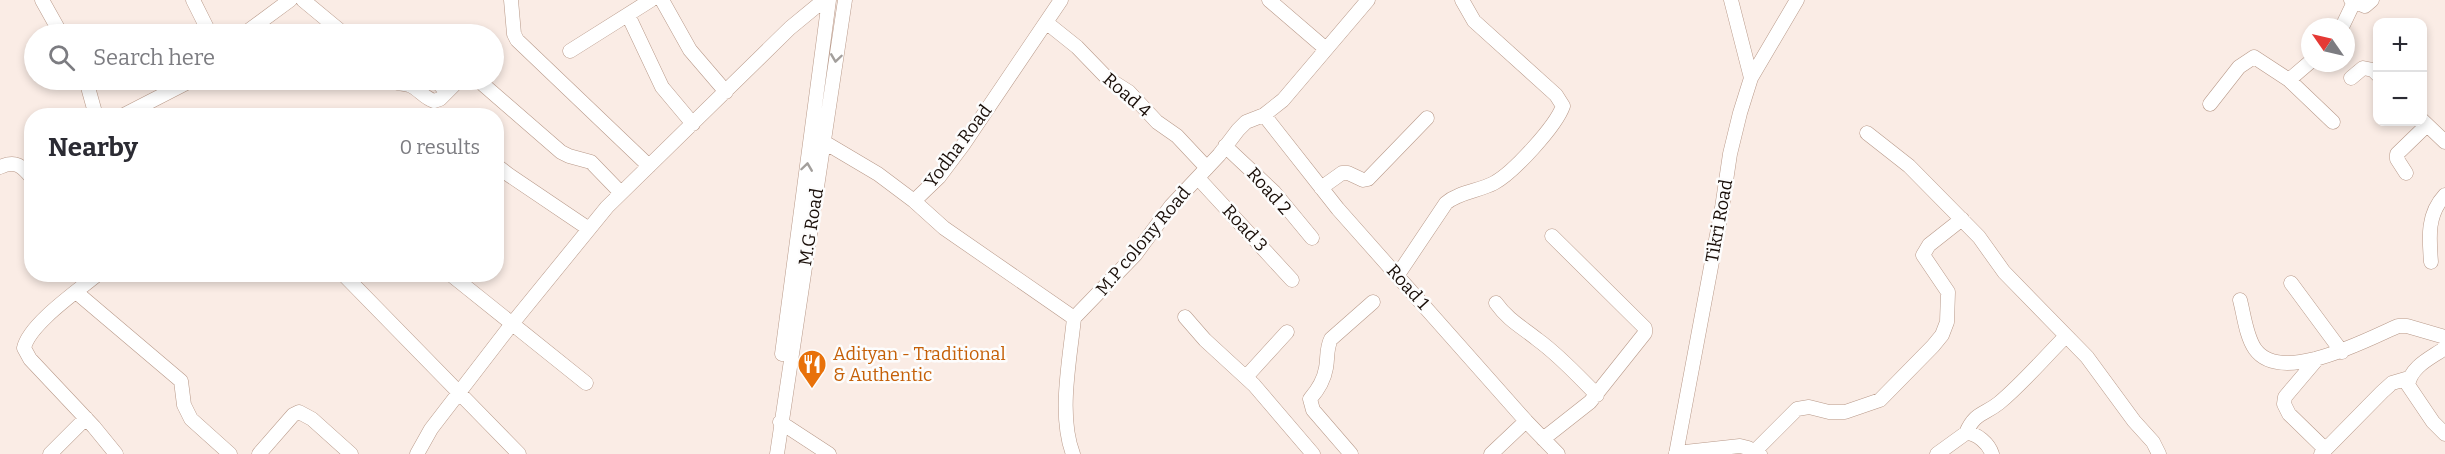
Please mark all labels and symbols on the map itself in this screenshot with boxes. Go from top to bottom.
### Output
north arrow [2301,18,2355,72]
one-way arrow [831,53,843,63]
street label: Road 4 [1098,68,1156,122]
street label: Yodha Road [920,100,997,192]
one-way arrow [801,163,813,172]
street label: Road 2 [1242,163,1296,219]
street label: Tikri Road [1701,177,1737,264]
street label: M.P colony Road [1091,182,1195,300]
street label: M.G Road [794,186,828,267]
street label: Road 3 [1218,200,1272,256]
street label: Road 1 [1382,260,1434,315]
place label: Adityan - Traditional & Authentic [833,343,1006,386]
restaurant icon: Adityan - Traditional & Authentic [796,348,828,390]

